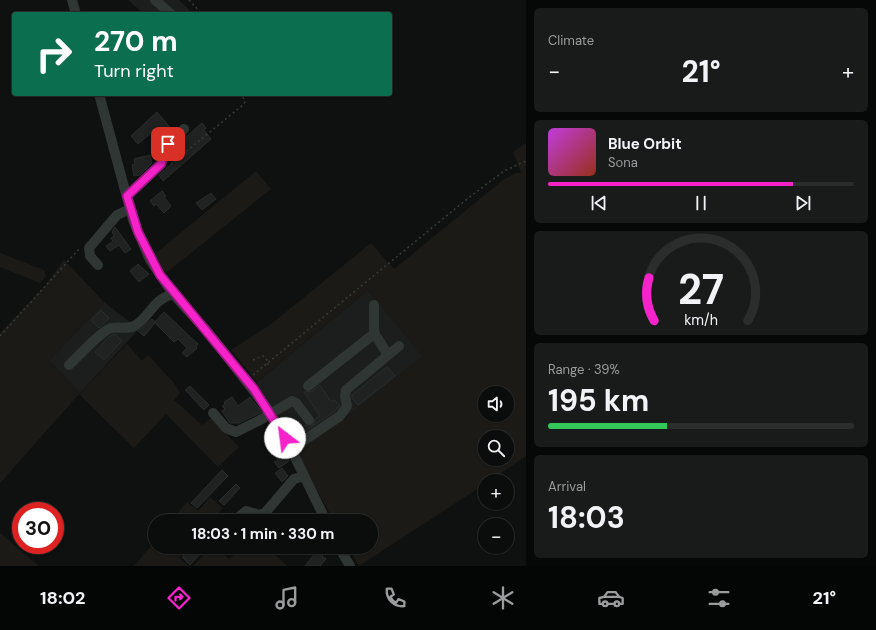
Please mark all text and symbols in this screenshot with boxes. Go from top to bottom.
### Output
text: 270 m [94,23,177,60]
icon: right [28,28,80,80]
text: Climate [548,32,594,49]
text: 21° [681,52,721,91]
text: − [548,57,560,86]
text: + [842,57,854,86]
text: Turn right [94,59,174,83]
pin [151,127,185,161]
icon: arrive [157,133,179,155]
text: Blue Orbit [608,134,682,154]
text: Sona [608,154,638,171]
icon: previous [588,192,610,214]
icon: pause [690,192,712,214]
icon: next [792,192,814,214]
text: 27 [678,263,724,317]
text: km/h [684,311,718,329]
text: Range · 39% [548,361,620,378]
text: 195 km [548,381,649,420]
map controls [478,386,514,554]
button: sound [478,386,514,422]
position arrow [264,417,306,459]
button: search [478,430,514,466]
button: + [478,474,514,510]
text: Arrival [548,478,586,495]
text: 18:03 [548,498,625,537]
speed limit sign: 30 [12,502,64,554]
button: − [478,518,514,554]
text: 18:03 · 1 min · 330 m [192,524,334,544]
icon: directions [165,584,193,612]
icon: music [273,584,301,612]
icon: phone [381,584,409,612]
icon: climate [489,584,517,612]
icon: car [597,584,625,612]
icon: filters [705,584,733,612]
text: 18:02 [40,586,85,610]
text: 21° [813,586,836,610]

